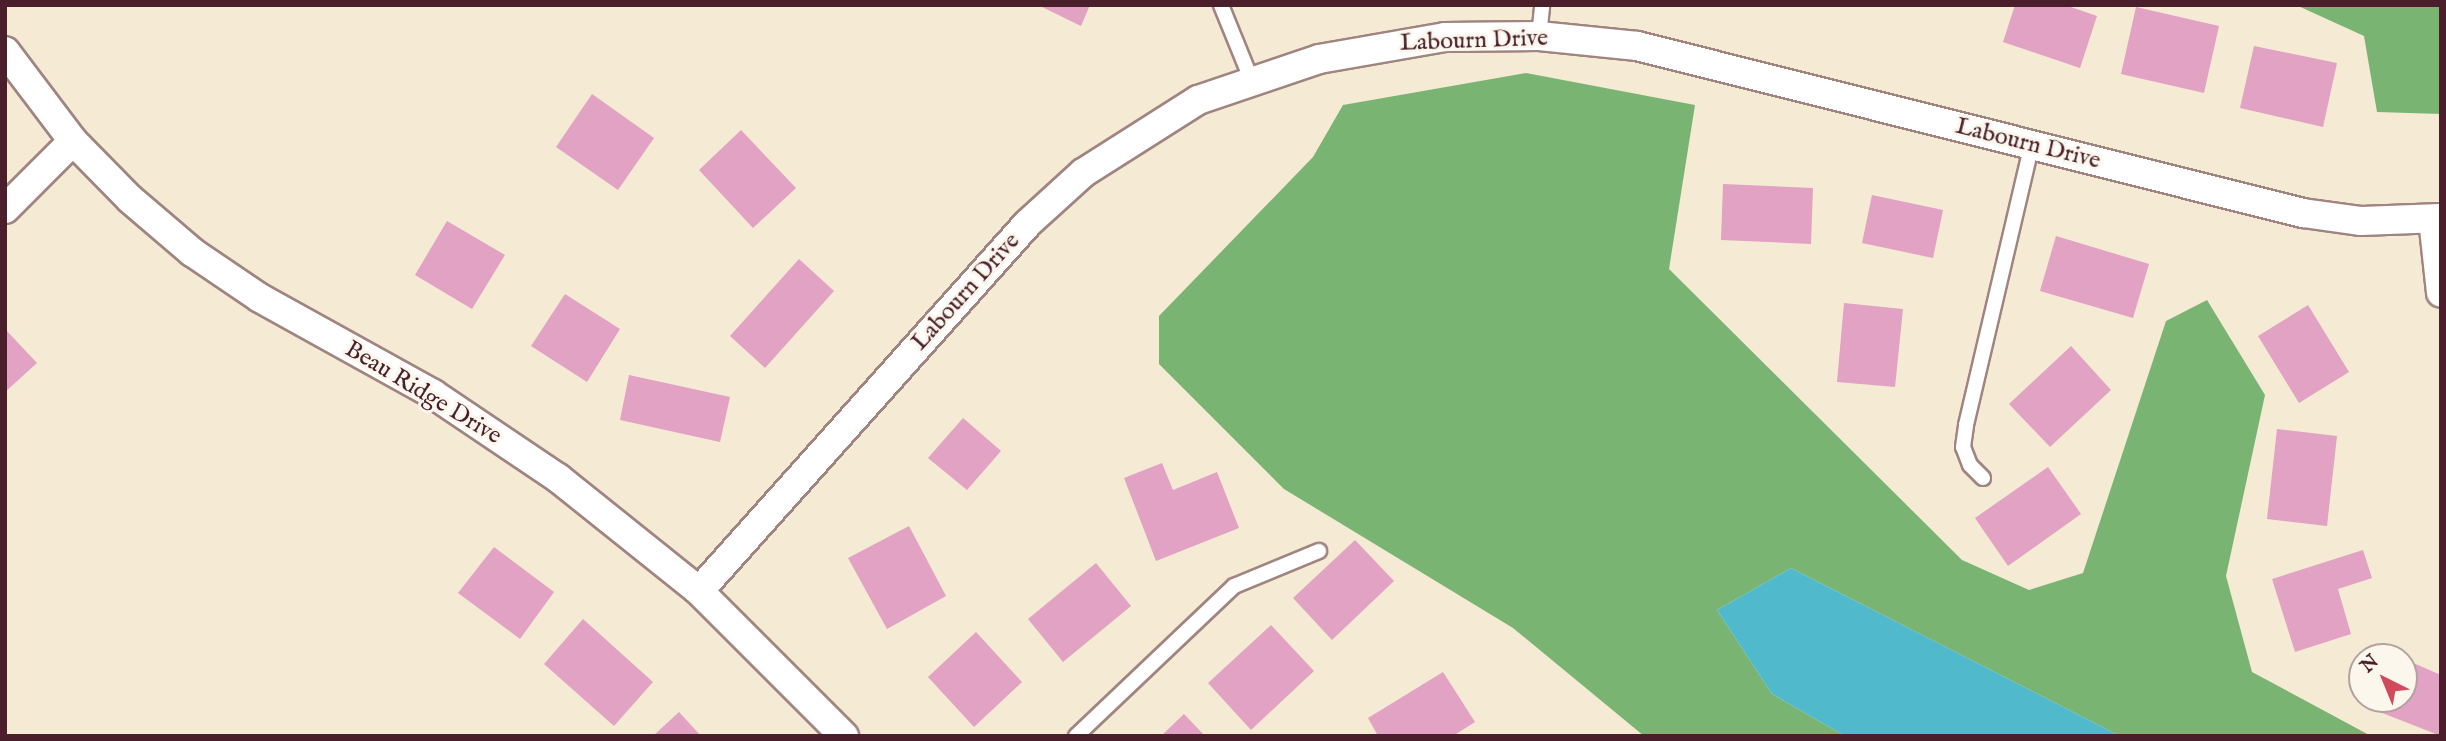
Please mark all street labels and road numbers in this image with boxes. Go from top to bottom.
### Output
street label: Labourn Drive [1399,24,1549,58]
street label: Labourn Drive [1953,112,2103,176]
street label: Labourn Drive [906,227,1026,357]
street label: Beau Ridge Drive [340,335,506,451]

